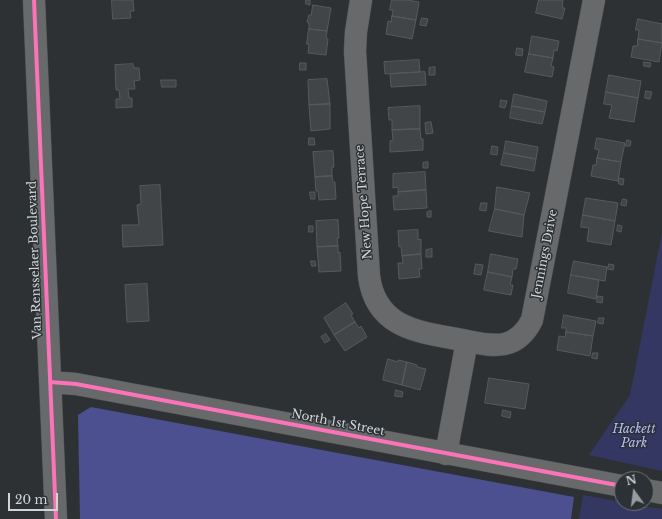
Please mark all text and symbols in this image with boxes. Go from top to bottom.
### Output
street label: New Hope Terrace [353,144,375,260]
street label: Van Rensselaer Boulevard [25,180,45,340]
street label: Jennings Drive [529,208,561,300]
street label: North 1st Street [290,407,386,439]
park label: Hackett Park [612,423,656,451]
north arrow [614,471,654,511]
text: N [625,472,638,488]
scale bar [10,485,60,511]
text: 20 m [15,492,47,507]

